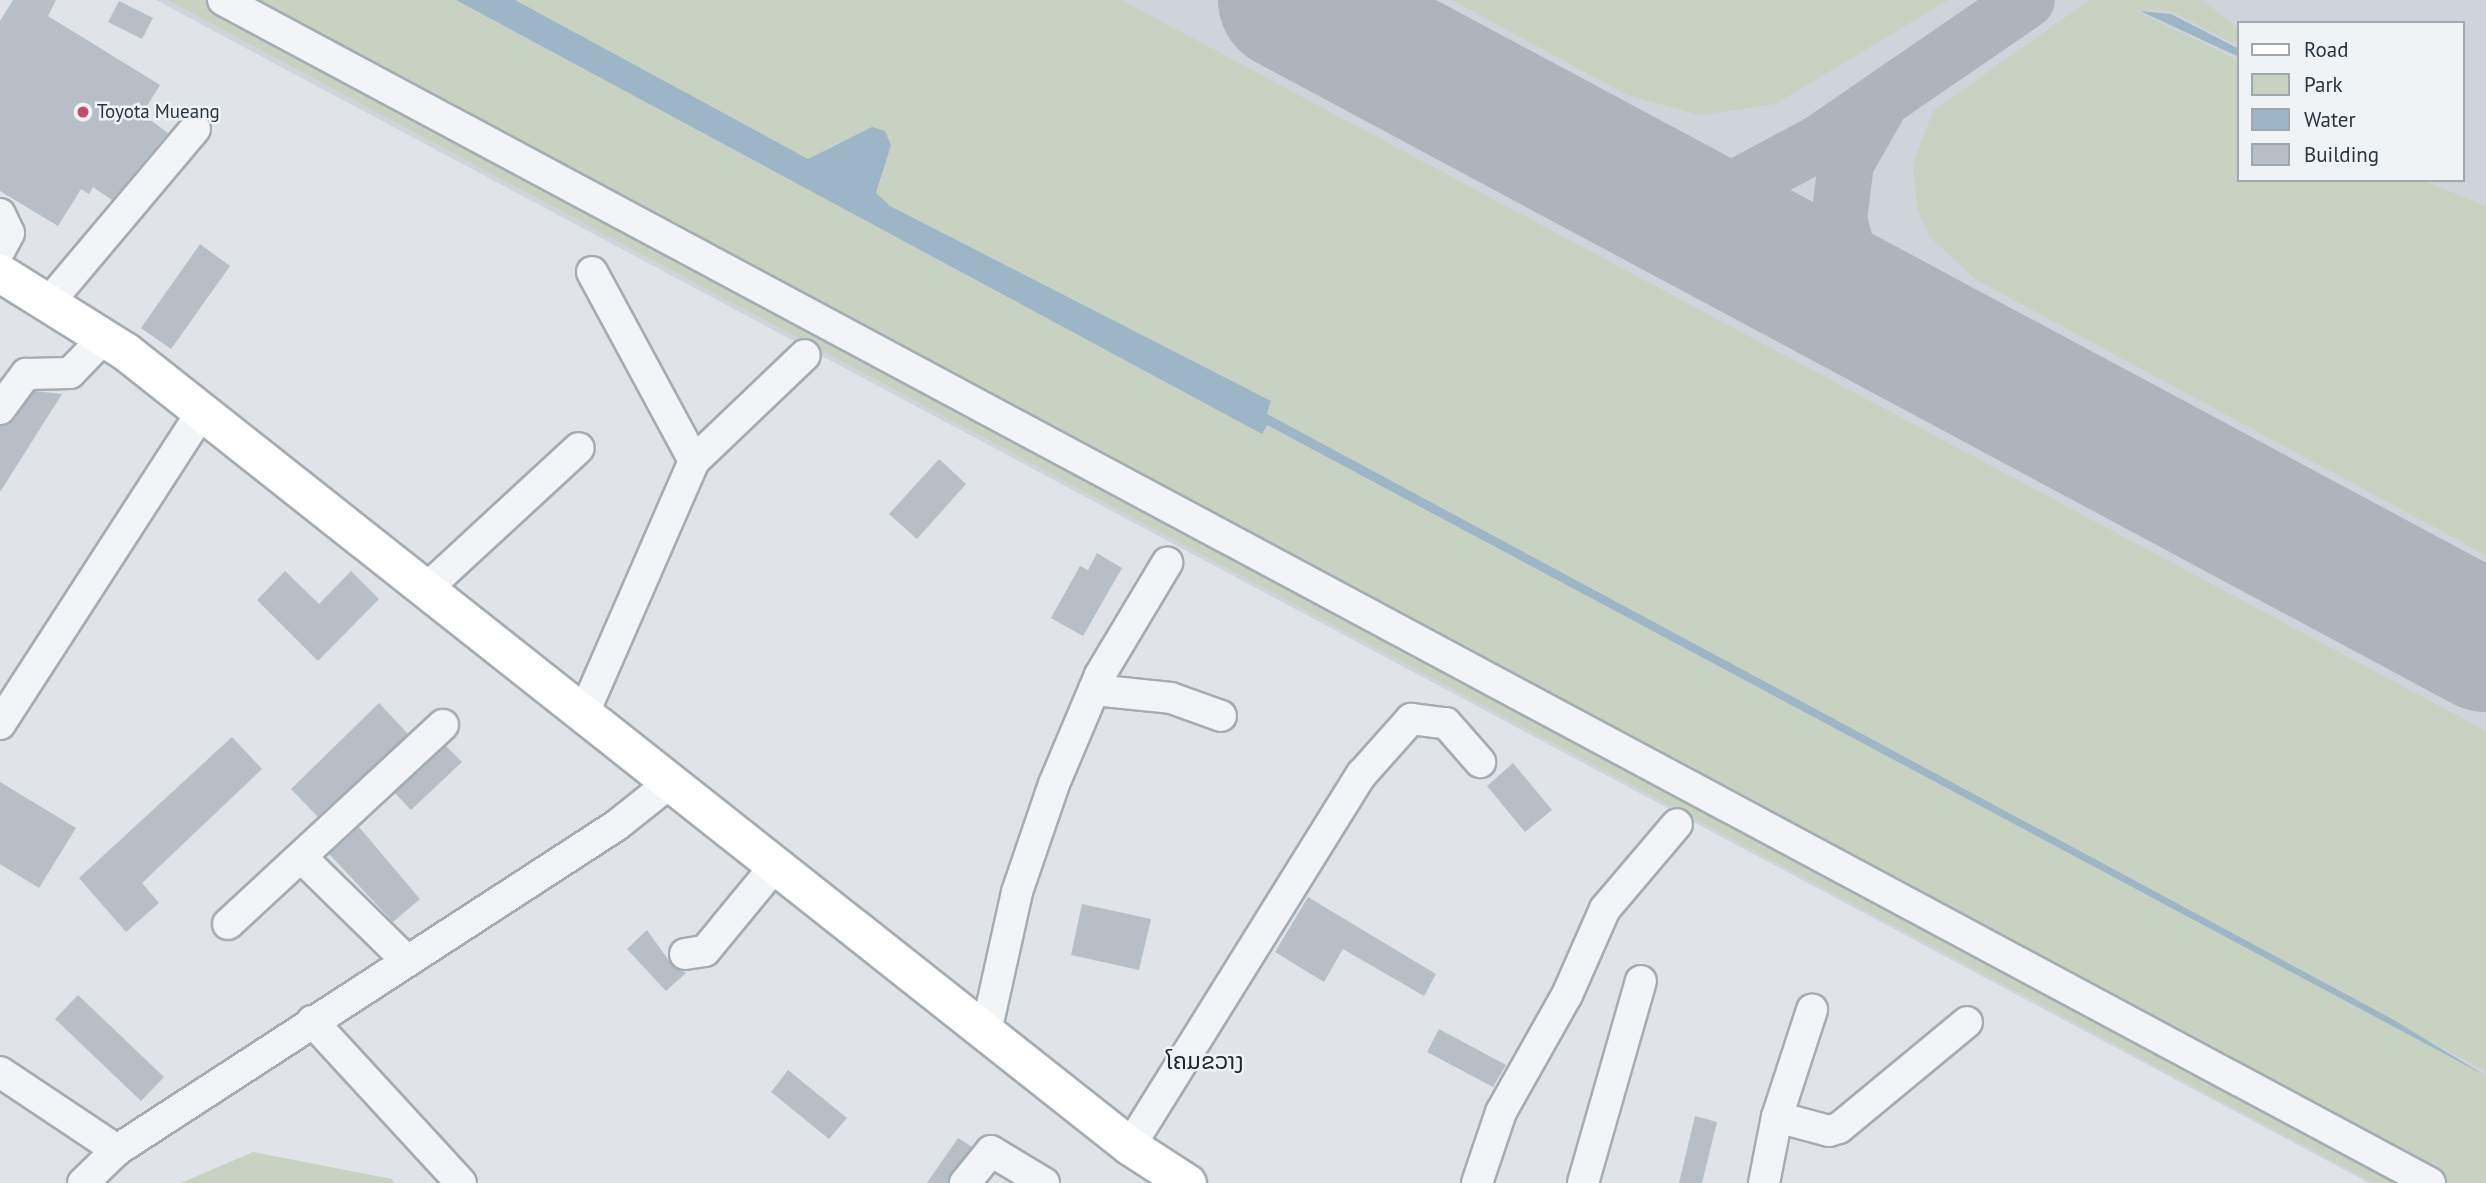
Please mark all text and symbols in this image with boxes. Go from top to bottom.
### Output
legend [2238,21,2465,182]
text: Road [2304,36,2348,63]
text: Park [2304,71,2343,98]
place label: Toyota Mueang [97,101,220,123]
marker: Toyota Mueang [75,104,91,120]
text: Water [2304,106,2356,133]
text: Building [2304,141,2379,168]
district label: ໂຄມຂວາງ [1166,1047,1244,1075]

